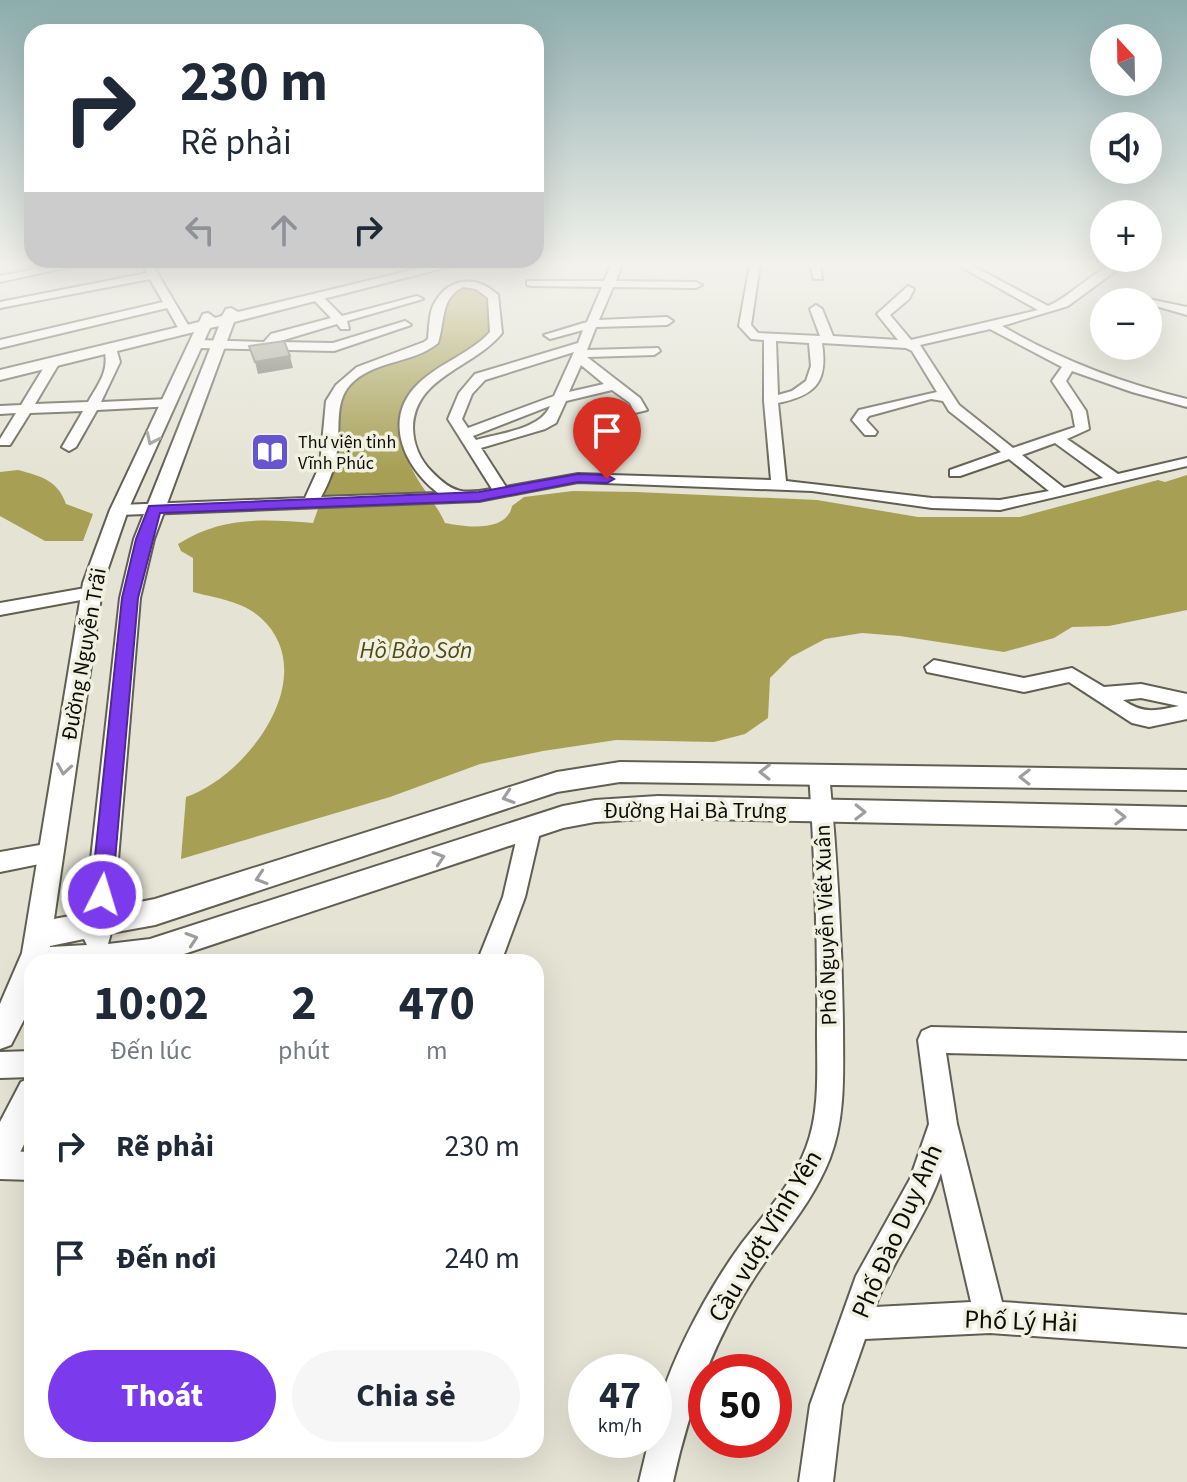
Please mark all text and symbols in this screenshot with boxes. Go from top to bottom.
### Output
north arrow [1090,24,1162,96]
map controls [1090,24,1162,360]
text: 230 m [180,43,328,122]
icon: right [48,56,152,160]
button: sound [1090,112,1162,184]
text: Rẽ phải [180,117,292,168]
button: + [1090,200,1162,272]
icon: left [178,208,222,252]
icon: ahead [262,208,306,252]
icon: right [346,208,390,252]
button: − [1090,288,1162,360]
pin [573,397,641,479]
icon: arrive [585,409,629,453]
place label: Thư viện tỉnh Vĩnh Phúc [298,430,396,476]
one-way arrow [146,431,162,445]
library icon: Thư viện tỉnh Vĩnh Phúc [249,431,291,473]
street label: Đường Nguyễn Trãi [53,565,115,743]
water label: Hồ Bảo Sơn [360,633,472,668]
one-way arrow [56,762,73,776]
one-way arrow [758,764,771,781]
one-way arrow [1018,768,1031,786]
one-way arrow [502,787,516,803]
street label: Đường Hai Bà Trưng [604,795,786,827]
one-way arrow [854,803,867,821]
one-way arrow [1114,808,1127,825]
street label: Phố Nguyễn Viết Xuân [807,824,845,1026]
one-way arrow [432,851,445,867]
position arrow [60,853,144,937]
one-way arrow [255,869,268,885]
one-way arrow [184,932,198,948]
text: 10:02 [93,970,209,1038]
text: 2 [291,970,317,1038]
text: 470 [399,970,475,1038]
text: Đến lúc [110,1032,192,1069]
text: phút [278,1032,330,1069]
text: m [426,1032,448,1069]
icon: right [48,1124,92,1168]
text: Rẽ phải [116,1125,214,1168]
text: 230 m [444,1125,520,1168]
street label: Phố Đào Duy Anh [842,1138,952,1324]
street label: Cầu vượt Vĩnh Yên [699,1143,831,1329]
icon: arrive [48,1236,92,1280]
text: Đến nơi [116,1237,216,1280]
text: 240 m [444,1237,520,1280]
street label: Phố Lý Hải [964,1301,1078,1341]
button: Thoát [48,1350,276,1442]
button: Chia sẻ [292,1350,520,1442]
speed limit sign: 50 [688,1354,792,1458]
text: 47 [599,1367,641,1424]
text: km/h [598,1412,642,1440]

